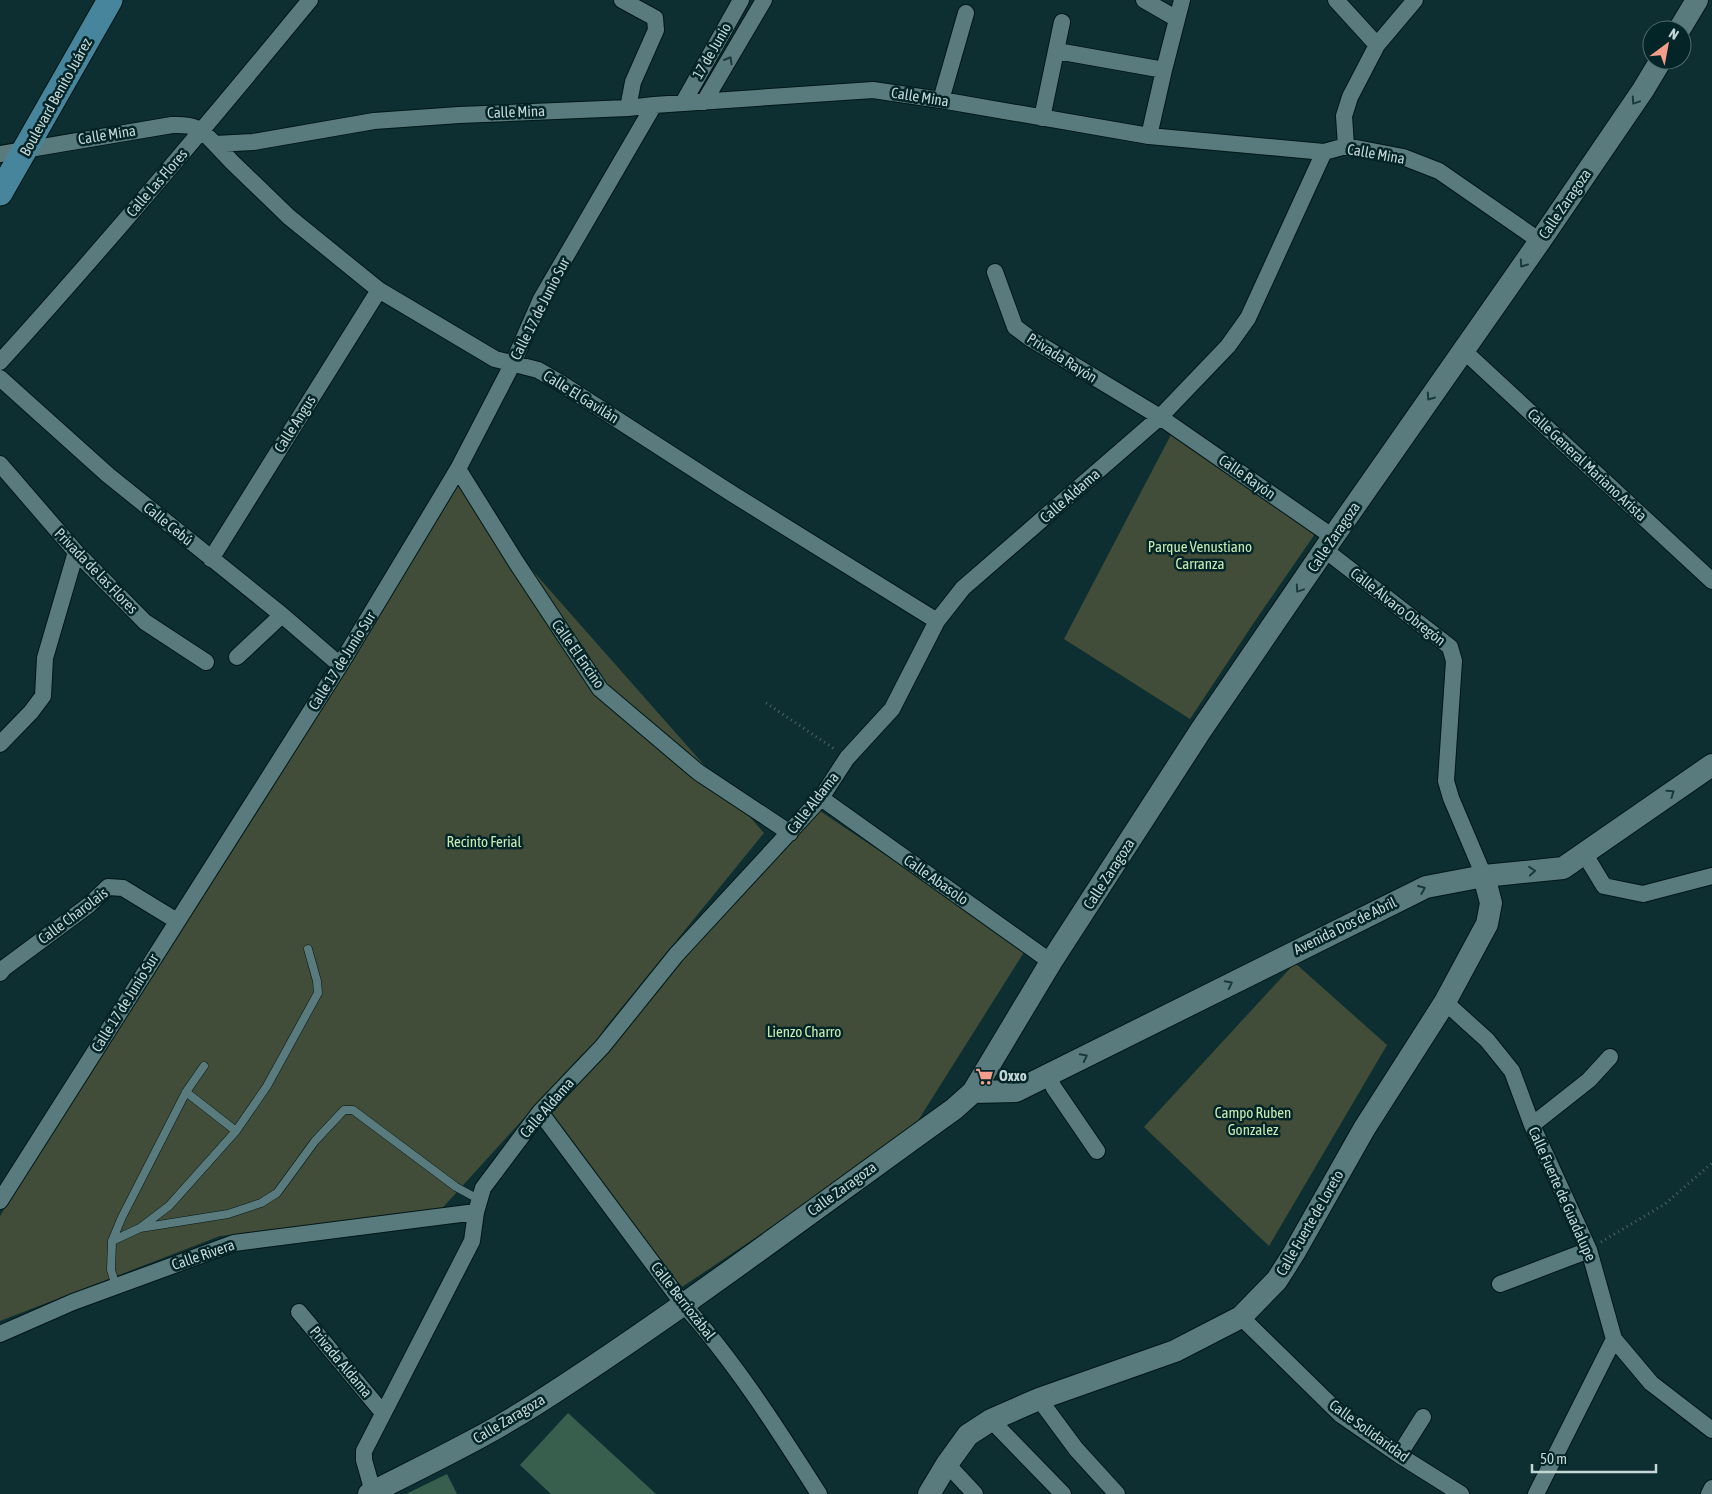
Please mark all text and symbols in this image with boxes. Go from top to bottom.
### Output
street label: 17 de Junio [689,20,734,82]
north arrow [1642,20,1692,70]
text: N [1666,25,1682,43]
street label: Boulevard Benito Juárez [16,34,95,159]
one-way arrow [722,56,732,65]
street label: Calle Mina [890,84,950,109]
one-way arrow [1632,96,1641,105]
street label: Calle Mina [487,102,545,121]
street label: Calle Mina [77,122,137,147]
street label: Calle Mina [1346,140,1406,167]
street label: Calle Las Flores [123,145,191,220]
street label: Calle Zaragoza [1535,166,1594,242]
street label: Calle 17 de Junio Sur [506,254,573,363]
one-way arrow [1520,258,1529,268]
street label: Privada Rayón [1024,329,1100,386]
street label: Calle El Gavilán [540,367,622,426]
one-way arrow [1427,391,1436,401]
street label: Calle Angus [270,392,319,455]
street label: Calle General Mariano Arista [1524,405,1650,524]
street label: Calle Rayón [1216,451,1279,502]
street label: Calle Aldama [1036,465,1103,526]
street label: Calle Cebú [140,499,196,549]
street label: Calle Zaragoza [1304,499,1363,575]
street label: Privada de las Flores [51,524,141,617]
park label: Parque Venustiano Carranza [1148,538,1252,572]
street label: Calle Álvaro Obregón [1347,564,1449,649]
one-way arrow [1295,584,1305,593]
street label: Calle 17 de Junio Sur [305,608,379,713]
street label: Calle El Encino [549,616,608,691]
street label: Calle Aldama [783,769,842,837]
one-way arrow [1665,790,1675,799]
park label: Recinto Ferial [446,833,522,850]
street label: Calle Zaragoza [1079,835,1138,912]
street label: Calle Abasolo [901,851,972,908]
one-way arrow [1529,866,1537,877]
street label: Calle Charolais [35,884,111,947]
one-way arrow [1417,884,1426,895]
street label: Avenida Dos de Abril [1291,893,1399,958]
street label: Calle 17 de Junio Sur [88,950,162,1055]
one-way arrow [1224,980,1233,990]
park label: Lienzo Charro [767,1023,841,1040]
one-way arrow [1079,1053,1088,1063]
supermarket icon: Oxxo [975,1066,995,1086]
place label: Oxxo [999,1067,1027,1084]
street label: Calle Aldama [516,1074,577,1141]
park label: Campo Ruben Gonzalez [1215,1104,1291,1138]
street label: Calle Fuerte de Guadalupe [1525,1124,1600,1264]
street label: Calle Zaragoza [804,1158,879,1219]
street label: Calle Fuerte de Loreto [1272,1167,1347,1279]
street label: Calle Rivera [169,1236,236,1273]
street label: Calle Berriozábal [648,1258,719,1343]
street label: Privada Aldama [307,1323,376,1401]
street label: Calle Zaragoza [470,1391,548,1447]
street label: Calle Solidaridad [1326,1396,1412,1465]
scale bar [1532,1442,1656,1474]
text: 50 m [1540,1450,1567,1467]

